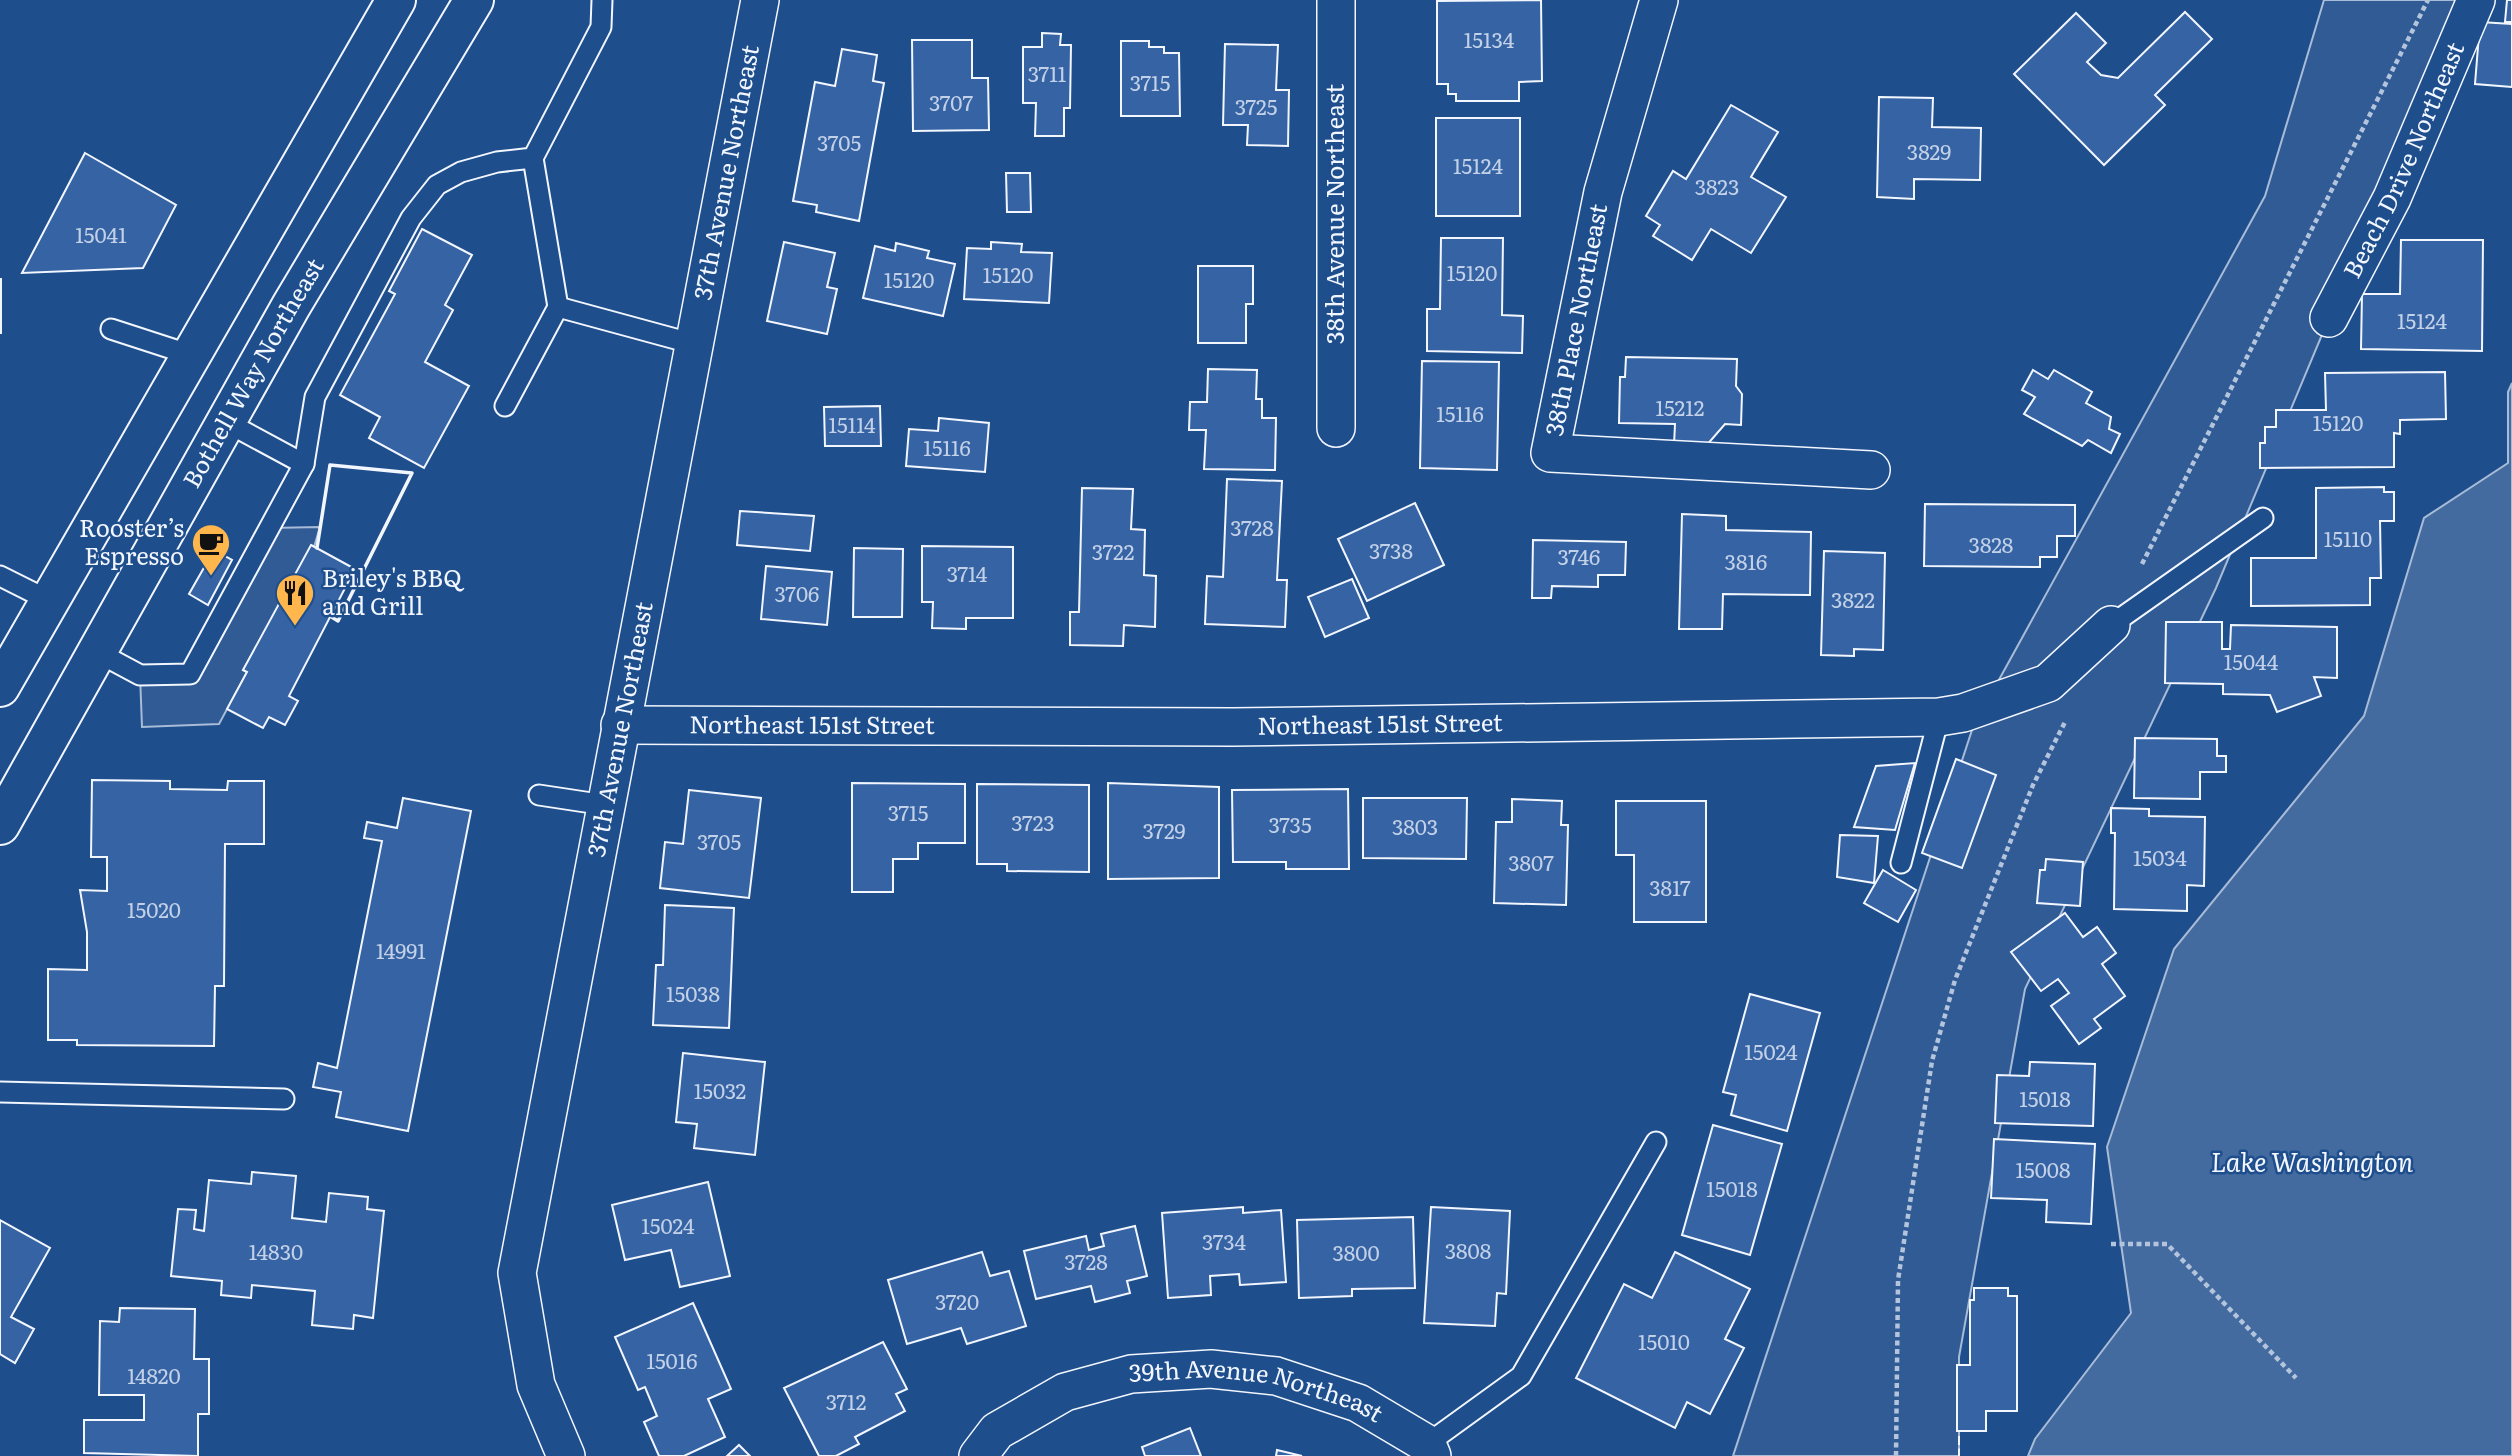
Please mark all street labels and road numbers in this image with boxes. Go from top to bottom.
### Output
street label: Beach Drive Northeast [2333,36,2471,284]
street label: 37th Avenue Northeast [683,41,766,303]
street label: 38th Avenue Northeast [1316,83,1351,344]
street label: 38th Place Northeast [1535,200,1614,439]
street label: Bothell Way Northeast [173,250,331,494]
street label: 37th Avenue Northeast [577,598,660,859]
street label: Northeast 151st Street [1257,703,1503,742]
street label: Northeast 151st Street [689,705,935,741]
street label: 39th Avenue Northeast [1128,1349,1391,1429]

